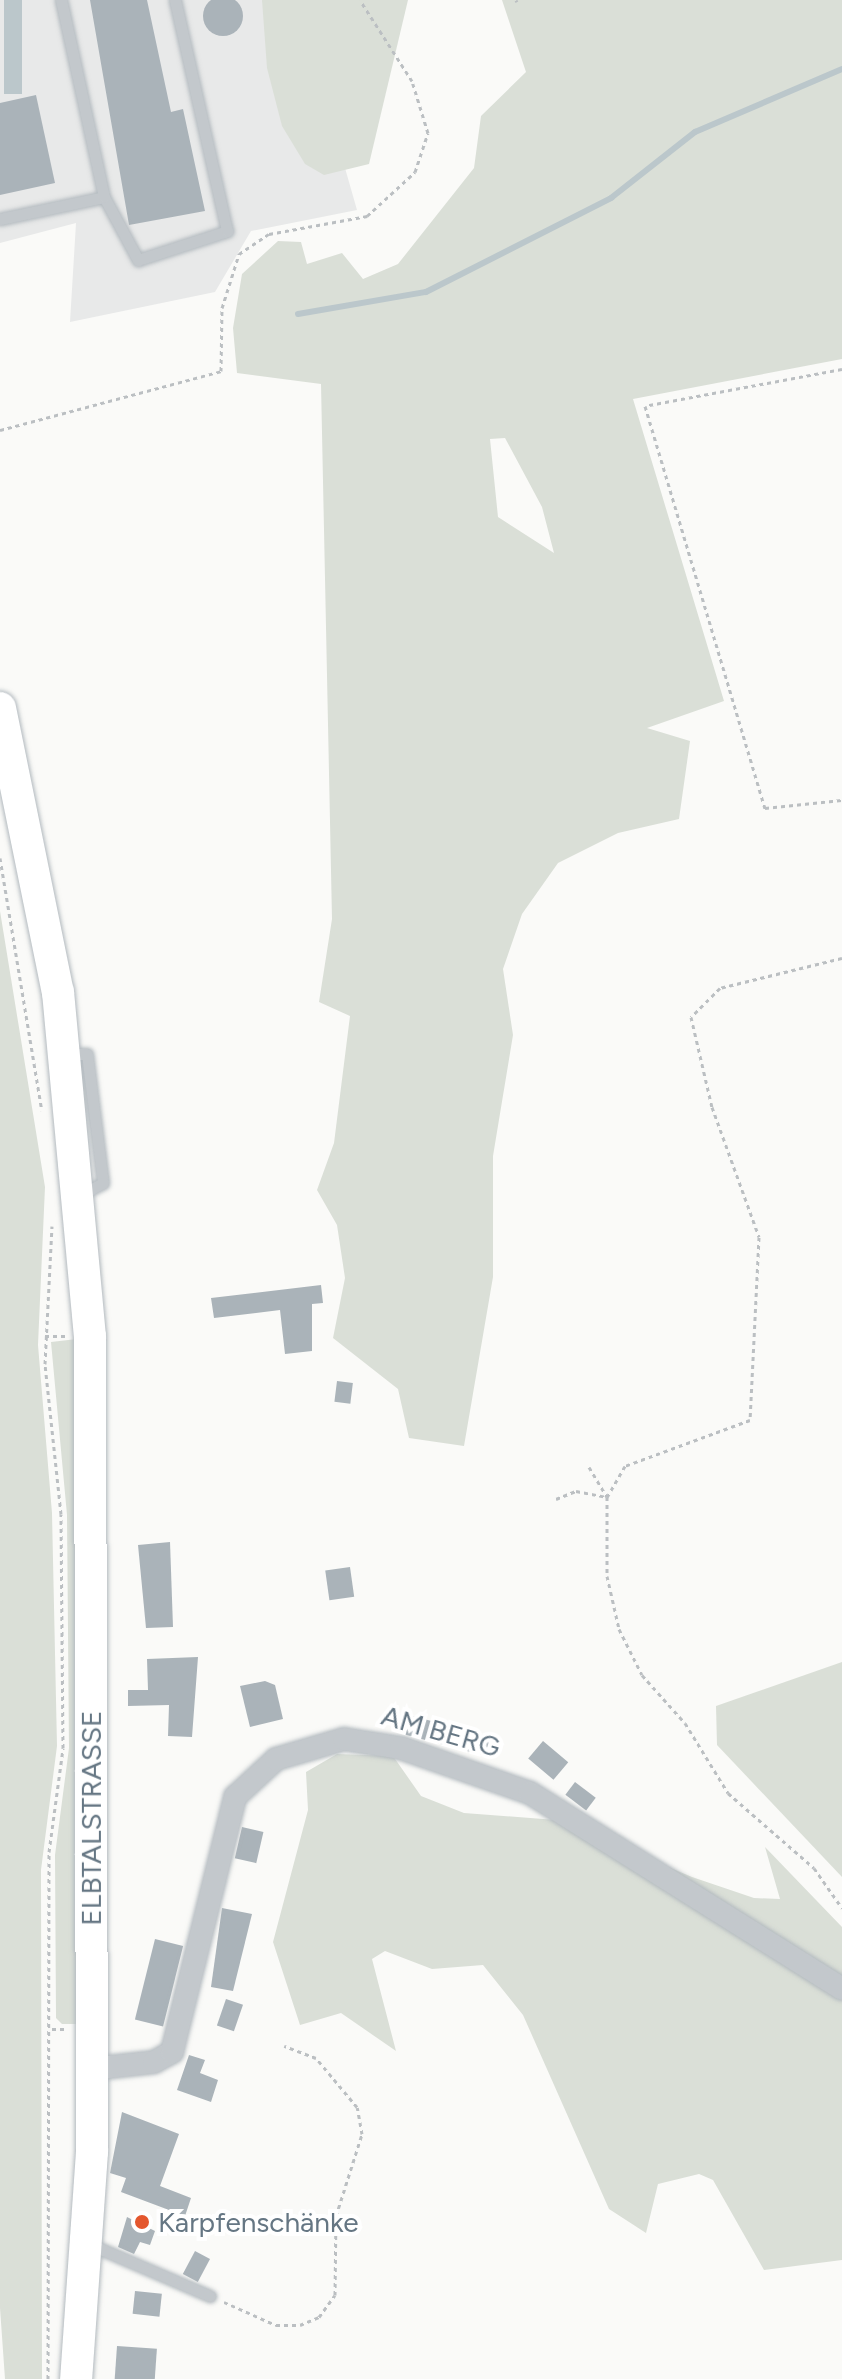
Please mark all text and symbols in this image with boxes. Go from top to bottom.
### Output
street label: AM BERG [378,1698,504,1764]
street label: ELBTALSTRASSE [74,1710,108,1926]
place label: Karpfenschänke [158,2205,359,2239]
marker: Karpfenschänke [133,2213,151,2231]

